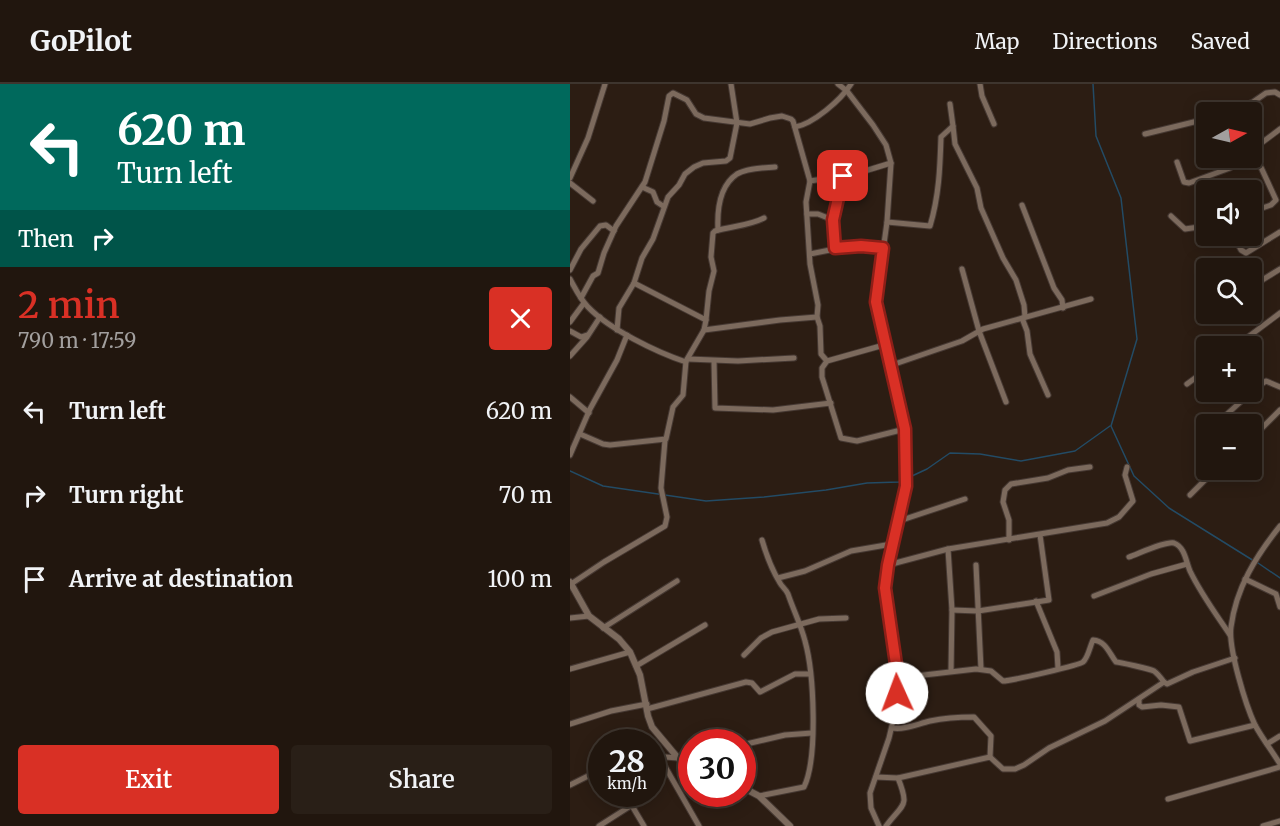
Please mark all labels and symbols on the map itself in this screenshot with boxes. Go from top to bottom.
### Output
north arrow [1196,102,1262,168]
pin [817,150,868,201]
position arrow [865,661,929,725]
speed limit sign: 30 [678,729,756,807]

